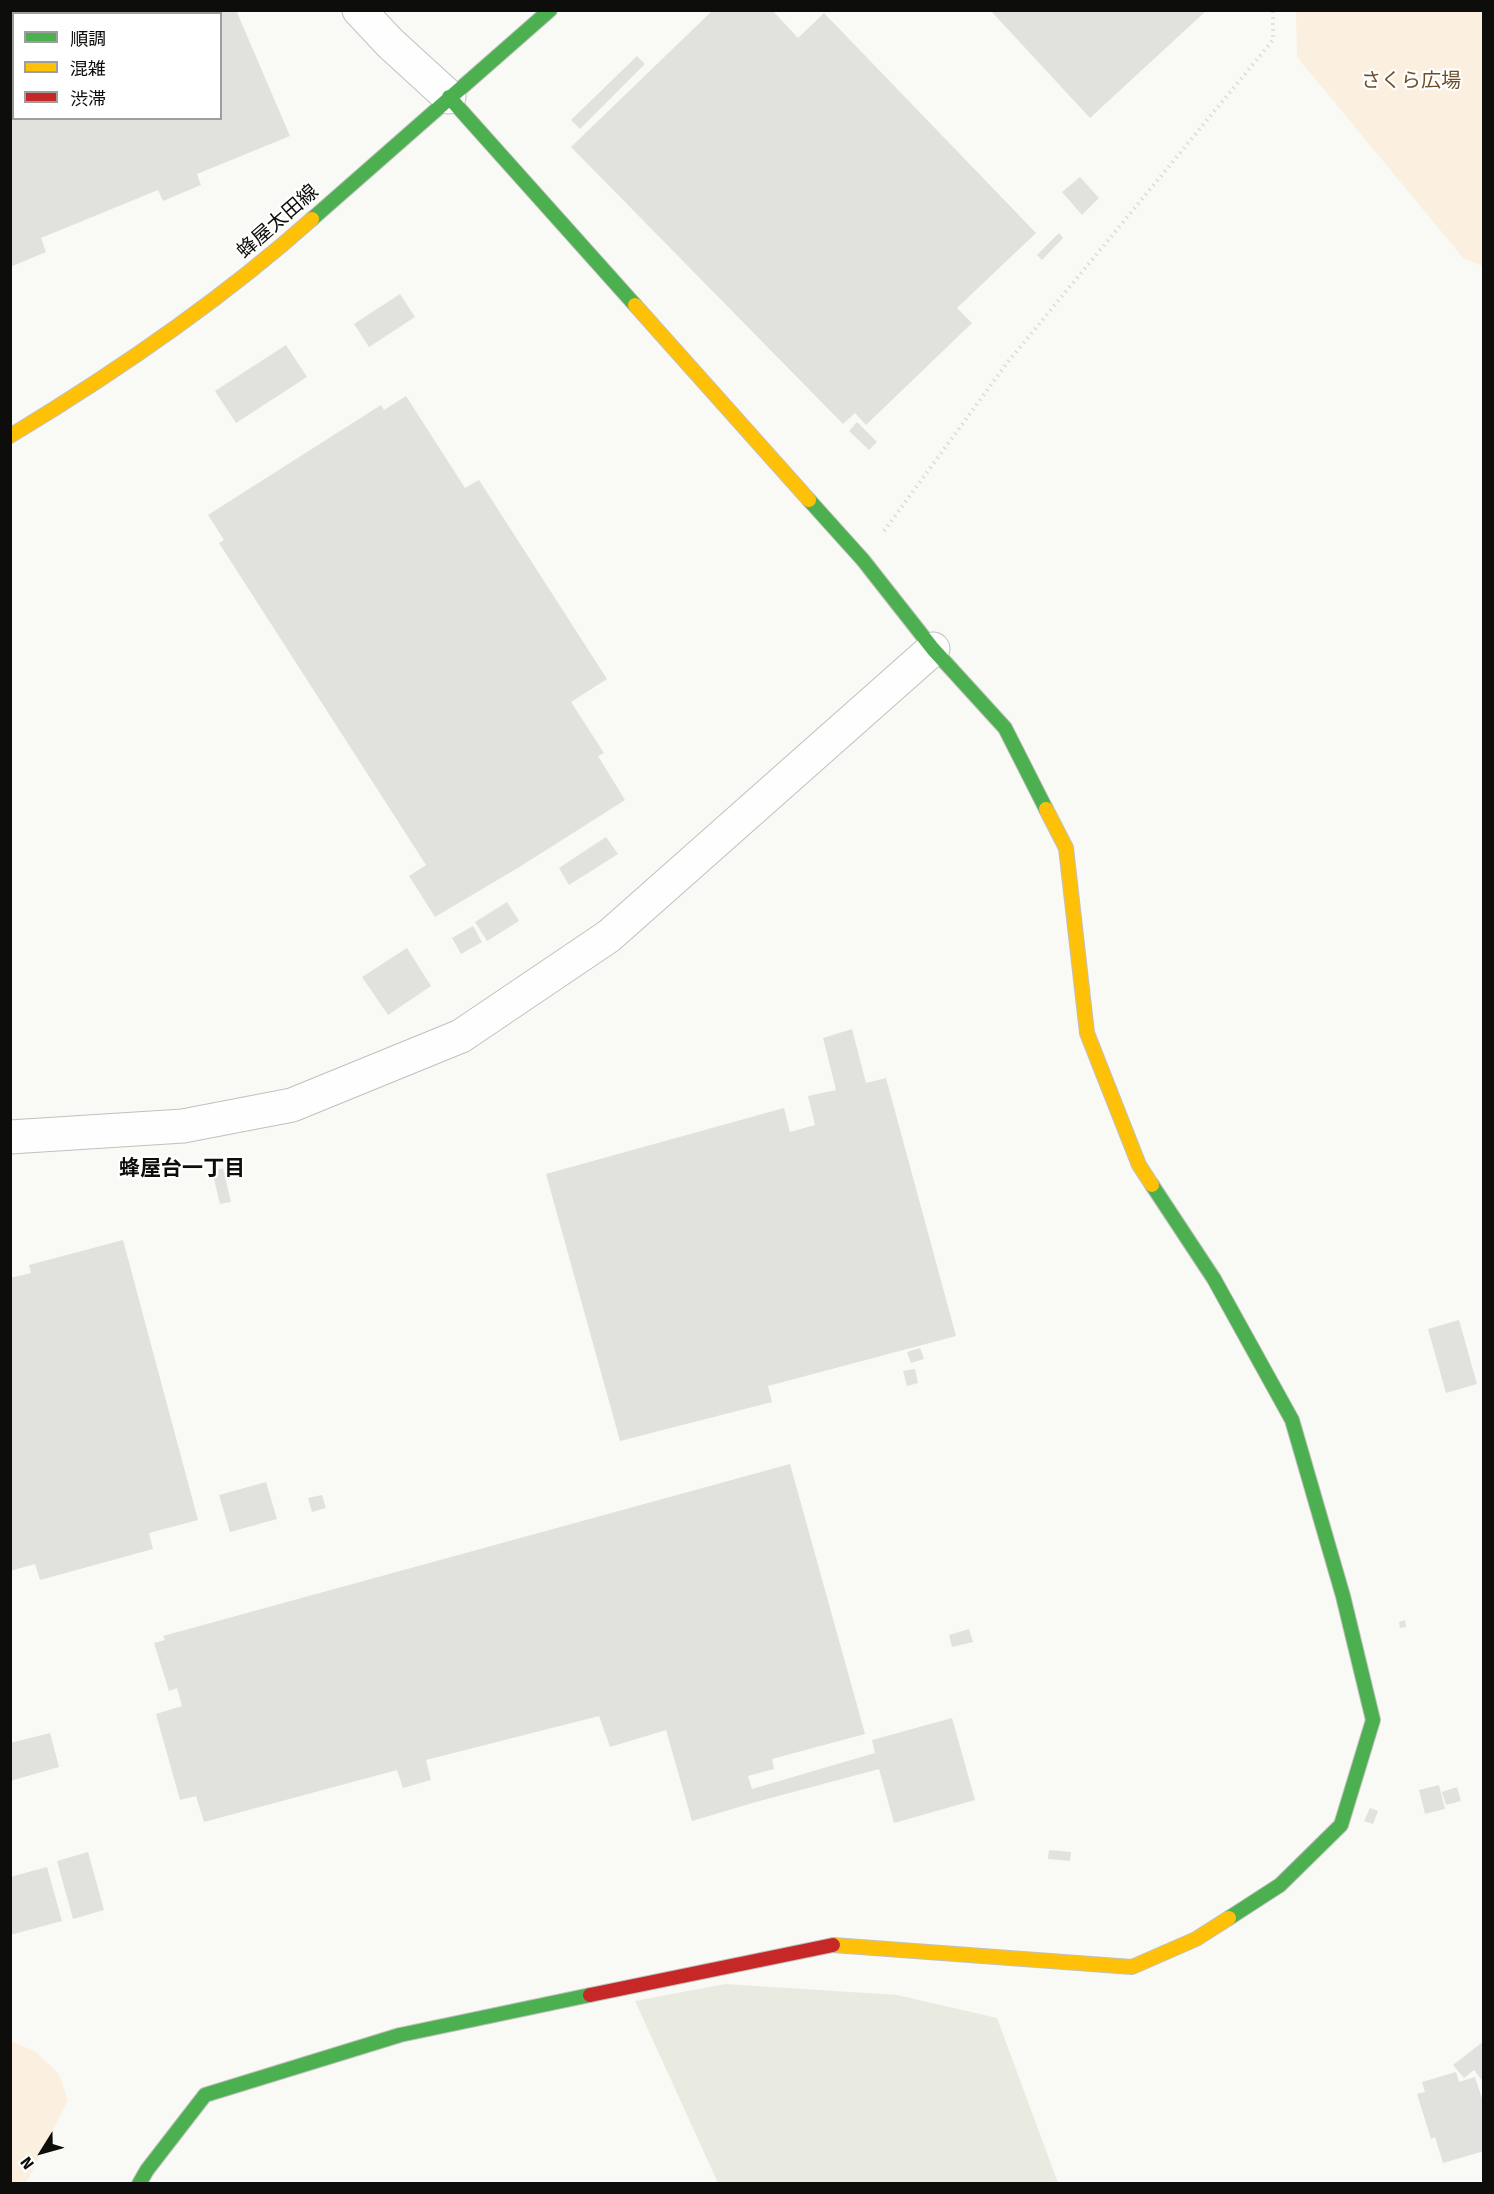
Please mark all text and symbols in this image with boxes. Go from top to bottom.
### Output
legend [12,12,222,120]
text: 順調 [70,28,106,50]
text: 混雑 [70,58,106,80]
park label: さくら広場 [1361,69,1461,93]
text: 渋滞 [70,88,106,110]
street label: 蜂屋太田線 [232,180,324,264]
district label: 蜂屋台一丁目 [119,1156,245,1182]
north arrow [12,2122,72,2182]
text: N [16,2153,38,2173]

